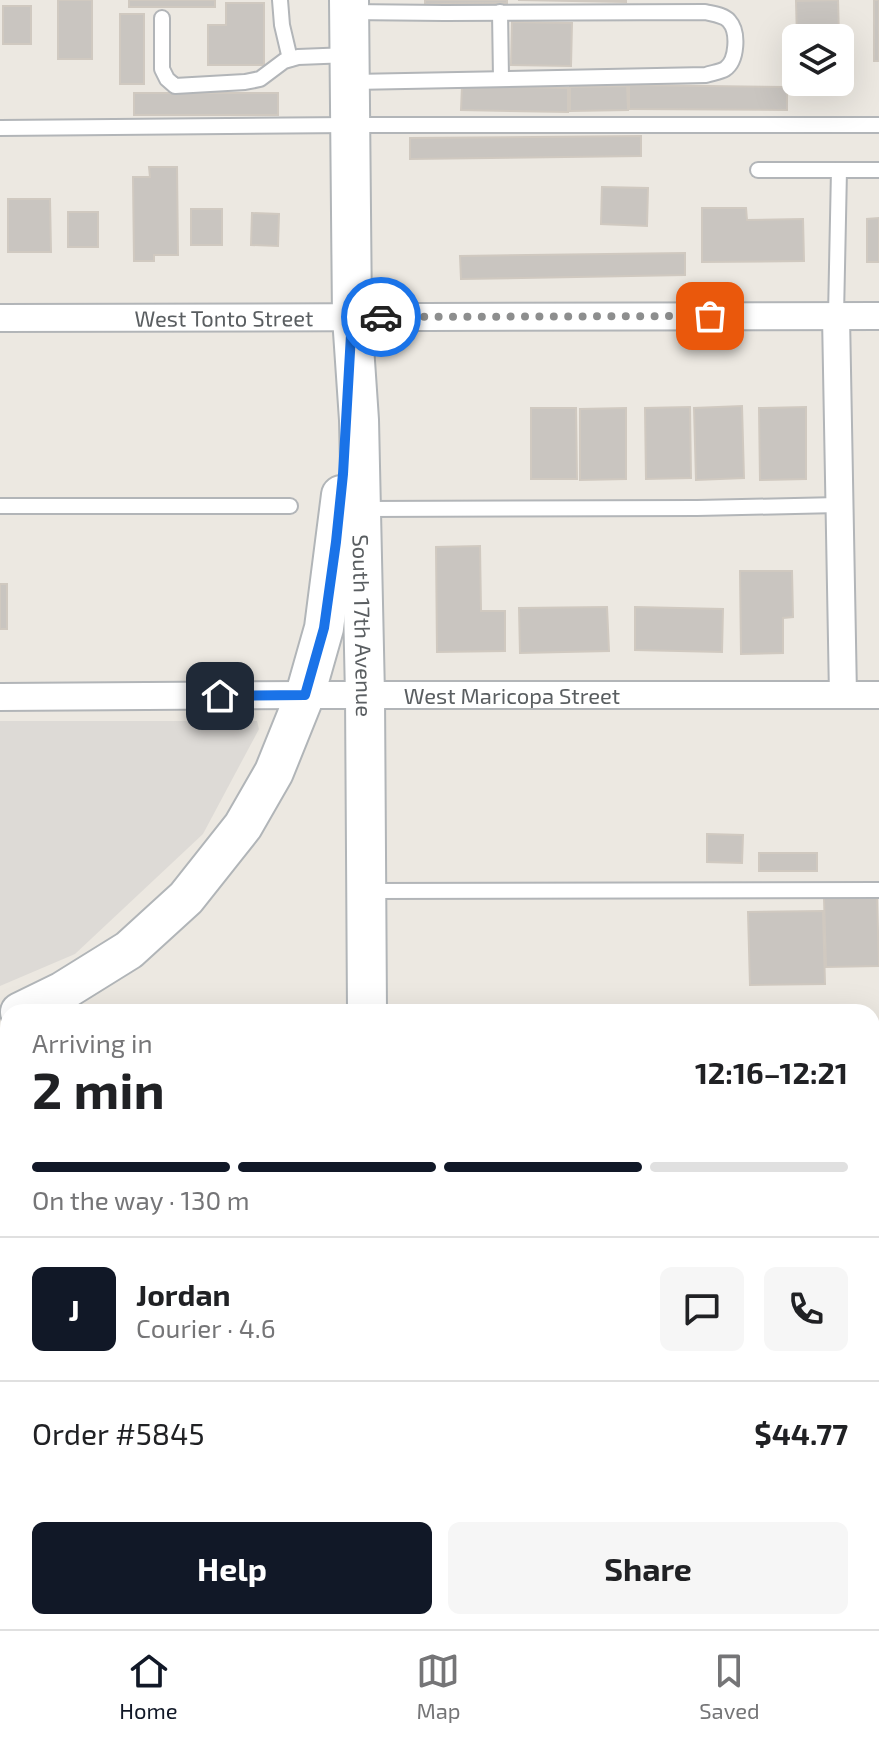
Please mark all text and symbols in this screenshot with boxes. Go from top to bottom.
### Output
map controls [782,24,854,96]
button: layers [782,24,854,96]
courier [341,277,421,357]
pin [676,282,744,350]
icon: bag [688,294,732,338]
icon: car [359,295,403,339]
street label: West Tonto Street [135,304,313,331]
street label: South 17th Avenue [348,534,378,717]
pin [186,662,254,730]
icon: home [198,674,242,718]
street label: West Maricopa Street [404,682,620,708]
text: Arriving in [32,1027,153,1058]
text: 12:16–12:21 [695,1054,848,1090]
text: 2 min [32,1057,165,1119]
text: On the way · 130 m [32,1184,250,1215]
button: chat [660,1267,744,1351]
button: phone [764,1267,848,1351]
text: Jordan [136,1276,231,1312]
text: J [68,1291,80,1327]
text: Courier · 4.6 [136,1312,276,1343]
text: Order #5845 [32,1415,205,1451]
text: $44.77 [754,1415,848,1451]
button: Help [32,1522,432,1614]
button: Share [448,1522,848,1614]
tab: Home [119,1649,178,1723]
tab: Map [416,1649,461,1723]
tab: Saved [699,1649,760,1723]

